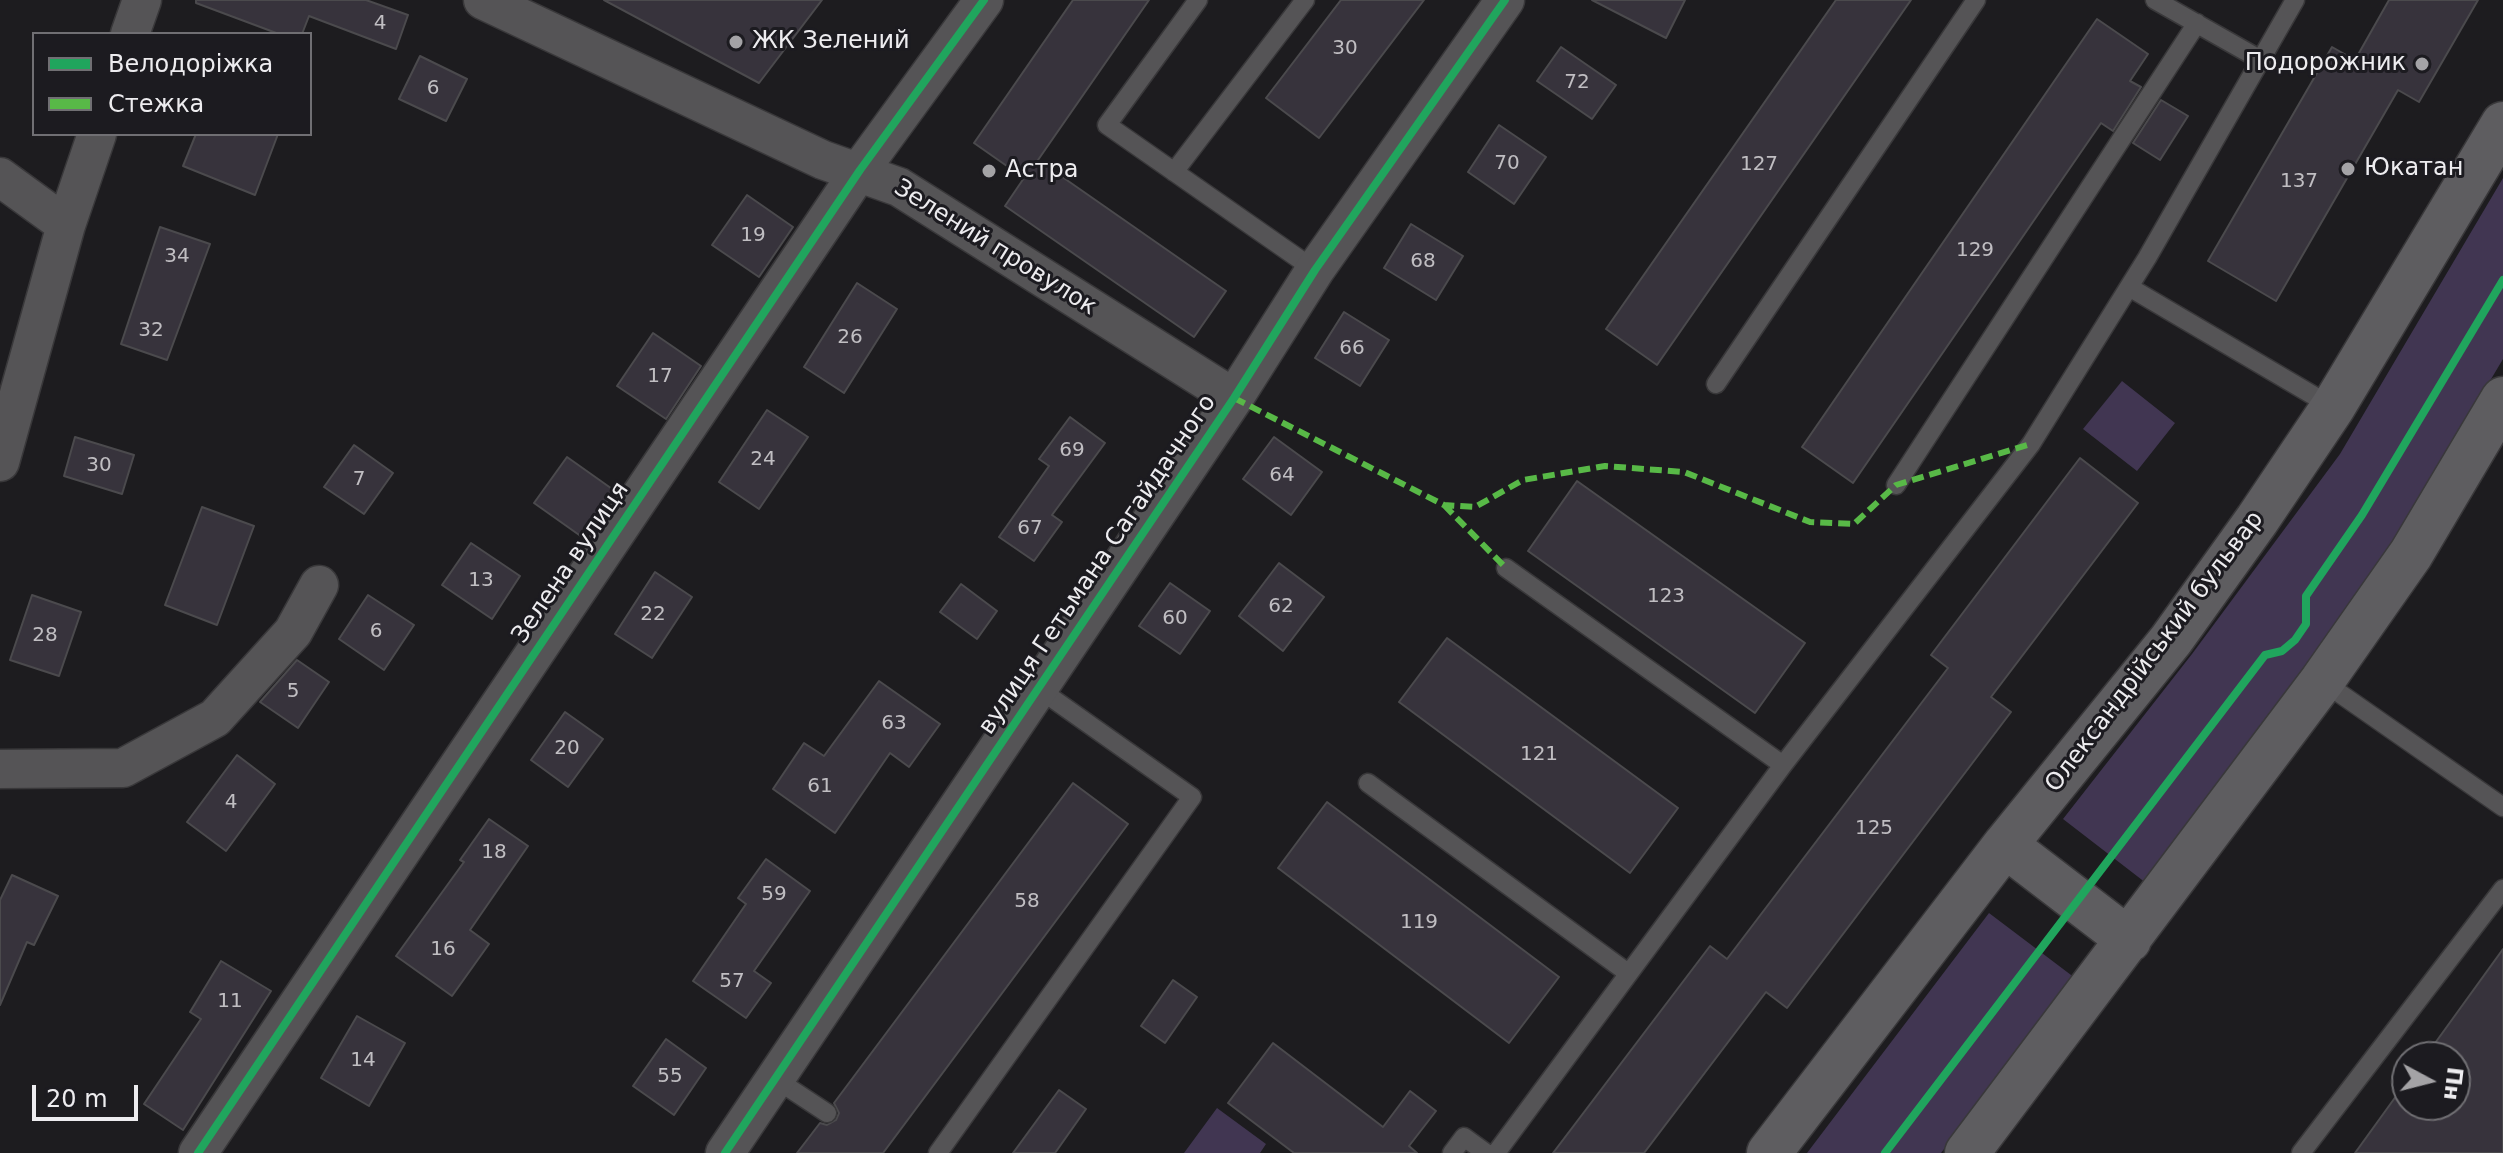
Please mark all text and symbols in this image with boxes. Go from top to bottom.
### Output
house number: 4 [374,12,386,36]
place label: ЖК Зелений [752,28,910,56]
legend [32,32,312,136]
marker: ЖК Зелений [727,33,745,51]
house number: 30 [1332,37,1358,61]
text: Велодоріжка [108,50,273,78]
place label: Подорожник [2245,50,2406,78]
marker: Подорожник [2413,55,2431,73]
house number: 72 [1564,71,1590,95]
house number: 6 [427,77,439,101]
text: Стежка [108,90,204,118]
house number: 70 [1494,152,1520,176]
house number: 127 [1740,153,1778,177]
place label: Юкатан [2364,155,2463,183]
place label: Астра [1005,157,1079,185]
marker: Юкатан [2339,160,2357,178]
marker: Астра [980,162,998,180]
house number: 137 [2280,170,2318,194]
street label: Зелений провулок [888,174,1102,322]
house number: 19 [740,224,766,248]
house number: 129 [1956,239,1994,263]
house number: 34 [164,245,190,269]
house number: 68 [1410,250,1436,274]
house number: 32 [138,319,164,343]
house number: 26 [837,326,863,350]
house number: 66 [1339,337,1365,361]
house number: 17 [647,365,673,389]
street label: вулиця Гетьмана Сагайдачного [973,390,1223,740]
house number: 69 [1059,439,1085,463]
house number: 24 [750,448,776,472]
house number: 30 [86,454,112,478]
house number: 64 [1269,464,1295,488]
house number: 7 [353,468,365,492]
street label: Зелена вулиця [506,477,636,649]
street label: Олександрійський бульвар [2040,506,2270,798]
house number: 67 [1017,517,1043,541]
house number: 13 [468,569,494,593]
house number: 123 [1647,585,1685,609]
house number: 62 [1268,595,1294,619]
house number: 22 [640,603,666,627]
house number: 60 [1162,607,1188,631]
house number: 6 [370,620,382,644]
house number: 28 [32,624,58,648]
house number: 5 [287,680,299,704]
house number: 63 [881,712,907,736]
house number: 20 [554,737,580,761]
house number: 121 [1520,743,1558,767]
house number: 61 [807,775,833,799]
house number: 4 [225,791,237,815]
house number: 125 [1855,817,1893,841]
house number: 18 [481,841,507,865]
house number: 59 [761,883,787,907]
house number: 58 [1014,890,1040,914]
house number: 119 [1400,911,1438,935]
house number: 16 [430,938,456,962]
house number: 57 [719,970,745,994]
house number: 11 [217,990,243,1014]
north arrow [2391,1041,2471,1121]
house number: 14 [350,1049,376,1073]
house number: 55 [657,1065,683,1089]
text: Пн [2439,1066,2468,1102]
scale bar [36,1069,142,1119]
text: 20 m [46,1085,108,1113]

